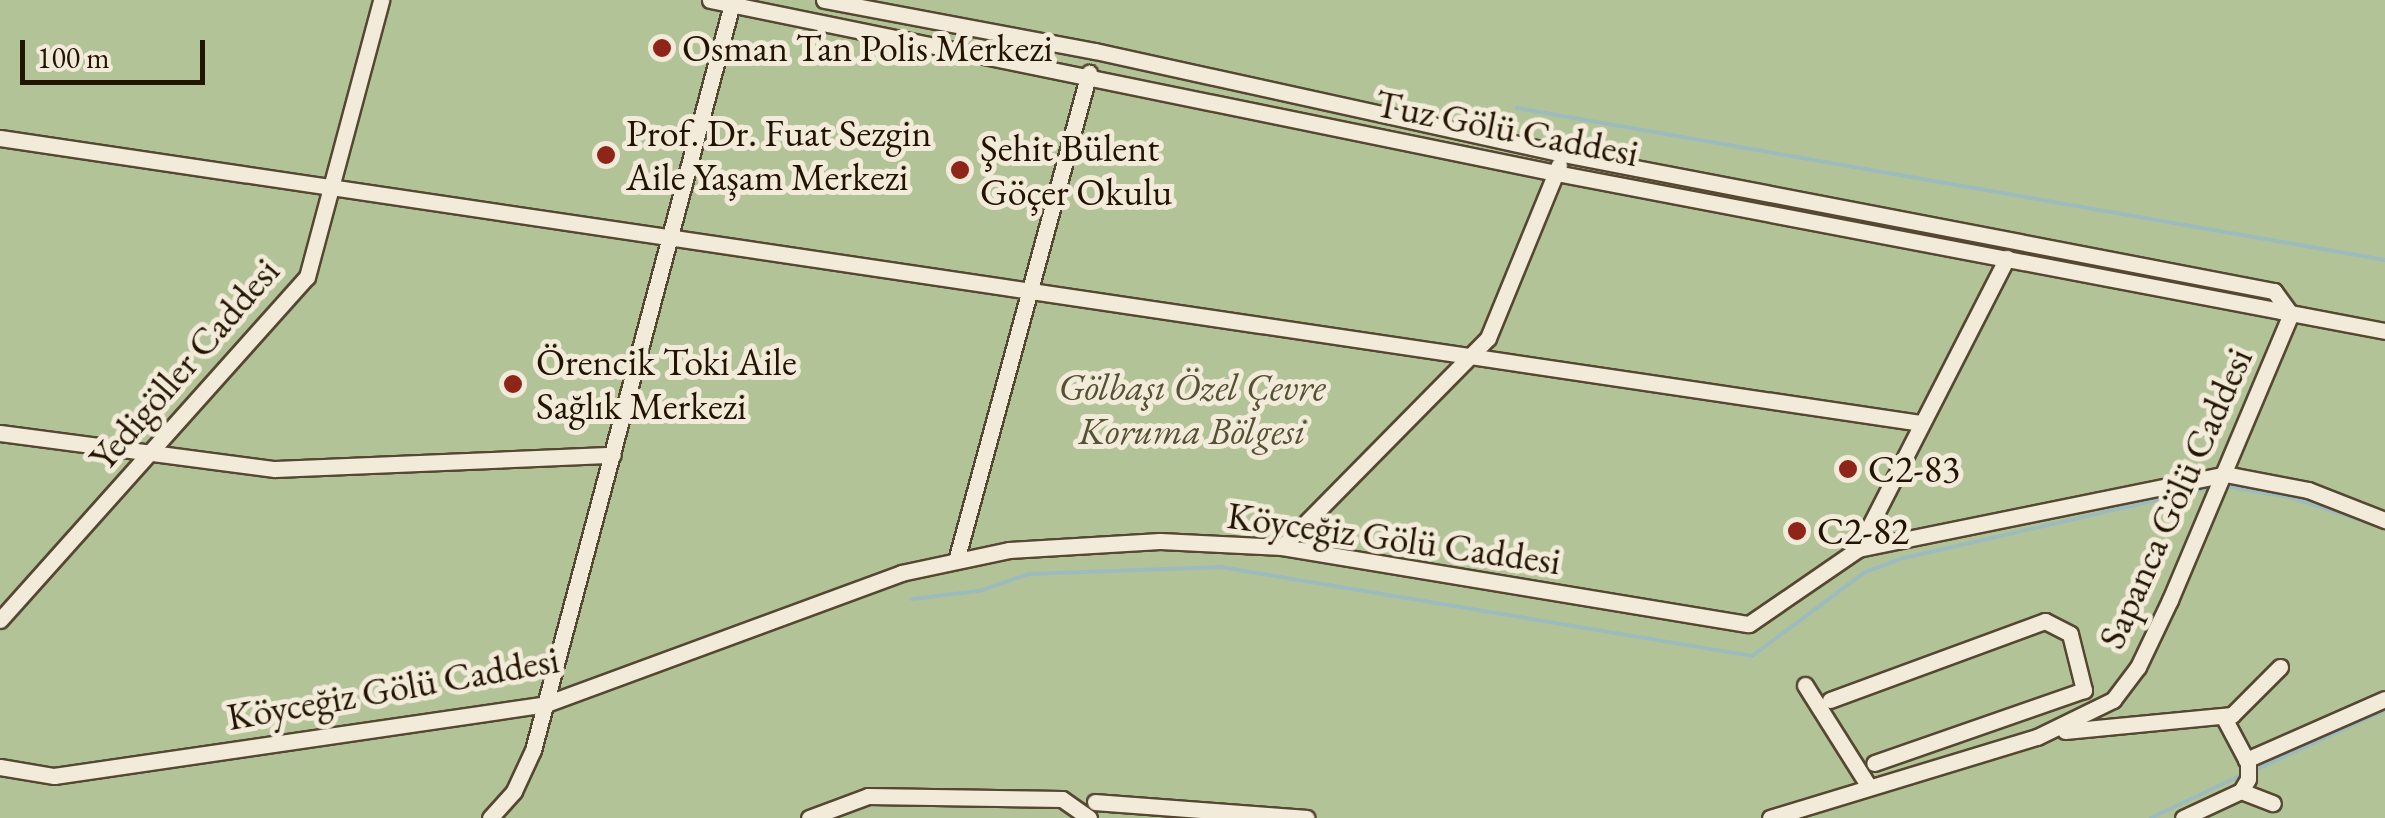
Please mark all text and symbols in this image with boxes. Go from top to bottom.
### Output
scale bar [25,20,210,82]
place label: Osman Tan Polis Merkezi [682,25,1053,71]
marker: Osman Tan Polis Merkezi [651,37,673,59]
text: 100 m [37,38,110,77]
street label: Tuz Gölü Caddesi [1372,80,1642,176]
place label: Prof. Dr. Fuat Sezgin Aile Yaşam Merkezi [626,110,931,200]
place label: Şehit Bülent Göçer Okulu [980,125,1172,214]
marker: Prof. Dr. Fuat Sezgin Aile Yaşam Merkezi [595,144,617,166]
marker: Şehit Bülent Göçer Okulu [949,159,971,181]
street label: Yedigöller Caddesi [79,249,289,479]
place label: Örencik Toki Aile Sağlık Merkezi [536,339,797,428]
street label: Sapanca Gölü Caddesi [2088,341,2262,655]
park label: Gölbaşı Özel Çevre Koruma Bölgesi [1058,364,1326,454]
marker: Örencik Toki Aile Sağlık Merkezi [500,371,526,397]
place label: C2-83 [1868,446,1960,492]
marker: C2-83 [1837,458,1859,480]
street label: Köyceğiz Gölü Caddesi [1224,492,1564,584]
place label: C2-82 [1817,508,1909,554]
marker: C2-82 [1786,520,1808,542]
street label: Köyceğiz Gölü Caddesi [223,636,563,740]

